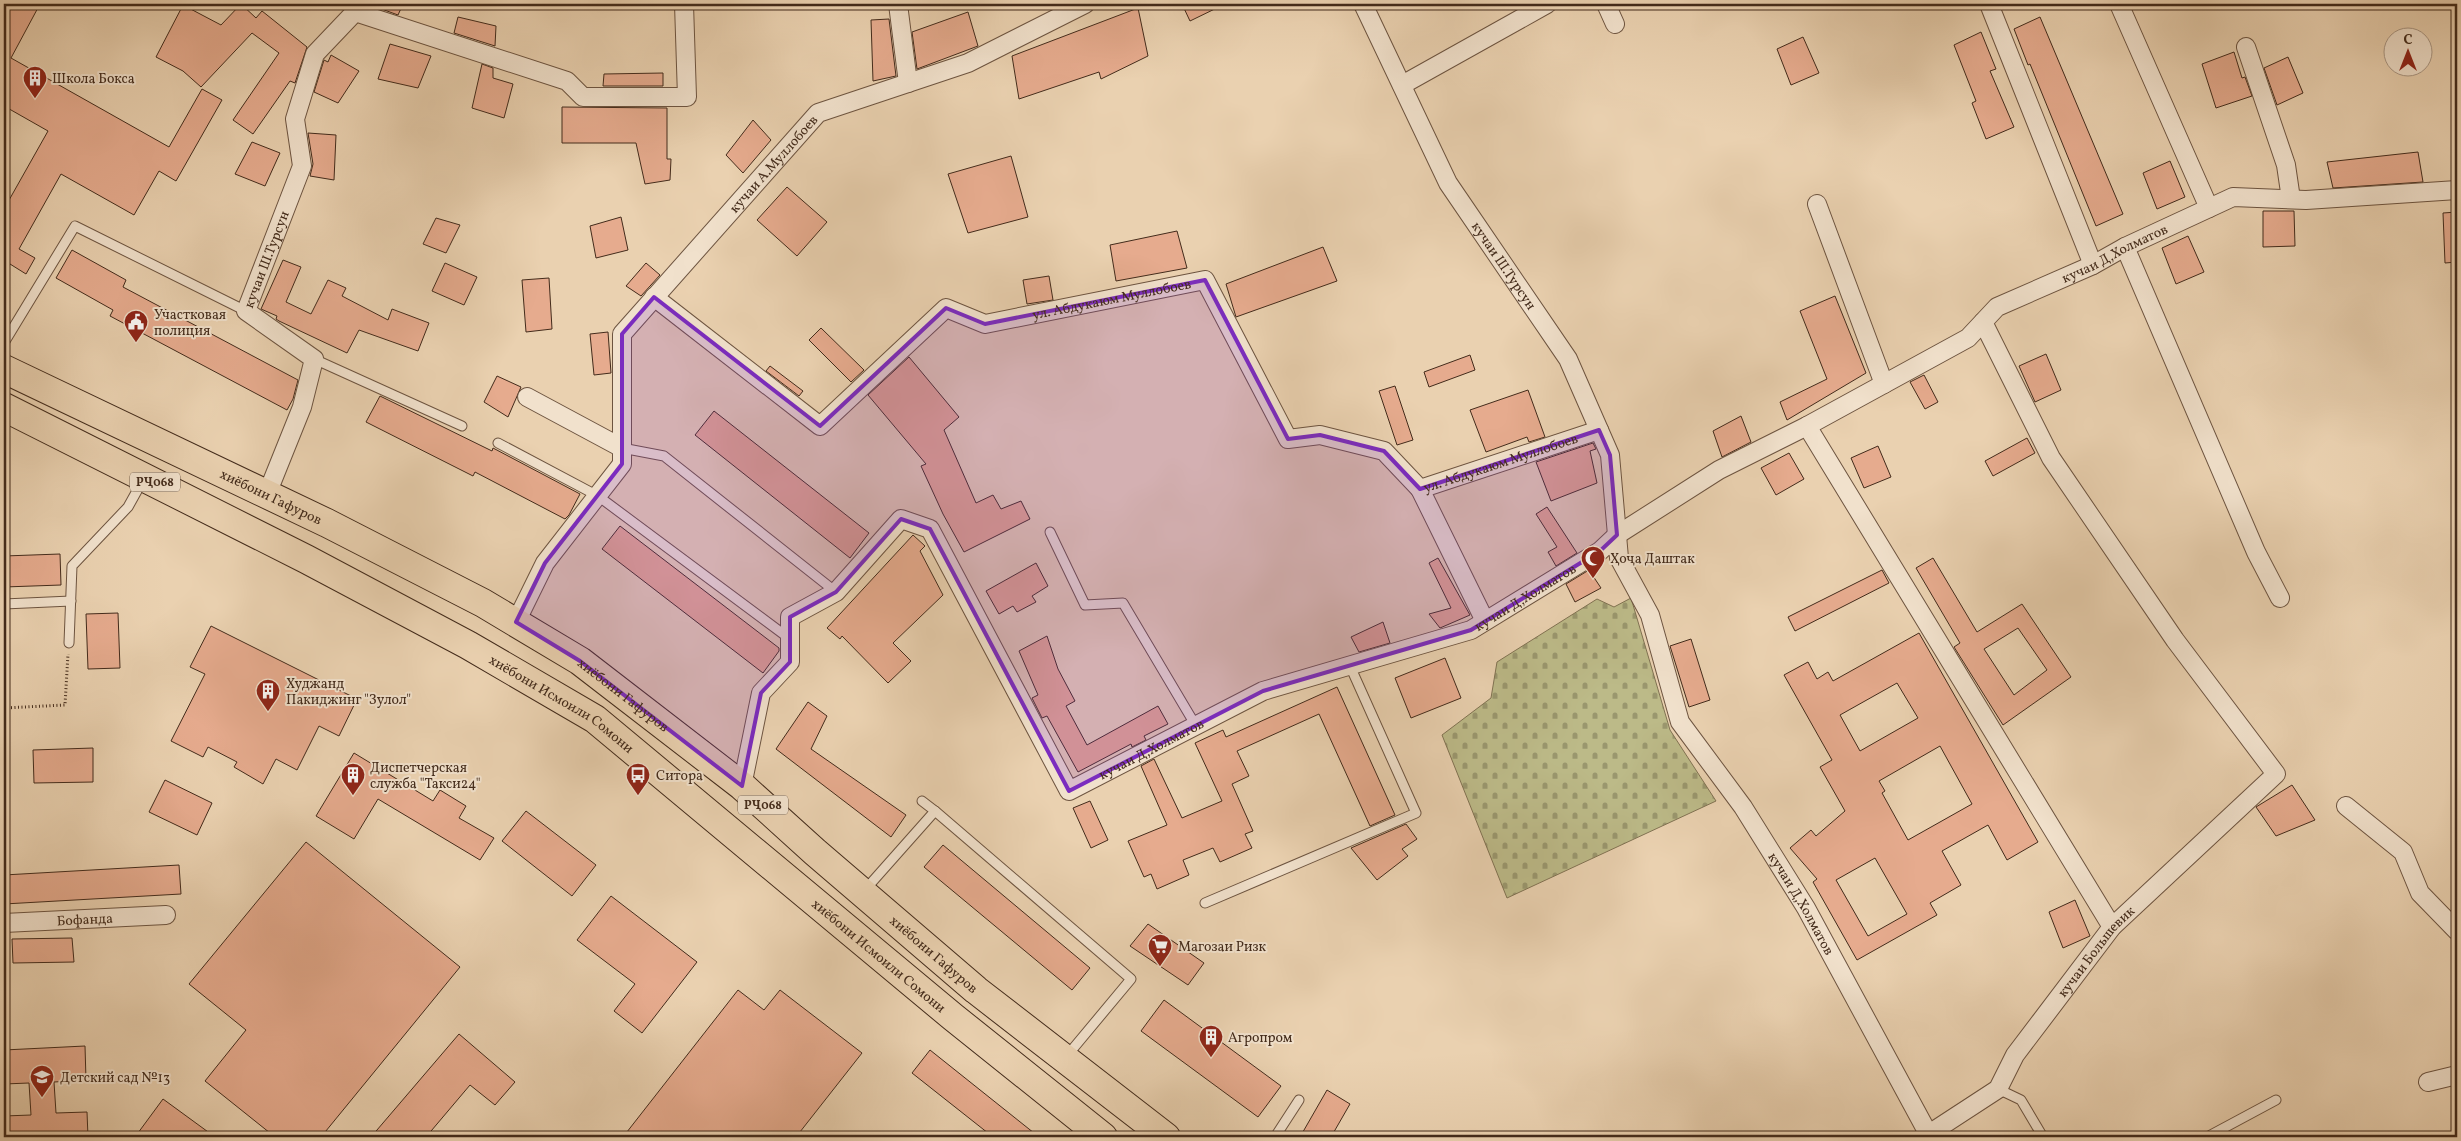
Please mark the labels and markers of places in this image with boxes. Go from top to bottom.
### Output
building icon: Школа Бокса [22,65,48,99]
place label: Школа Бокса [52,70,135,89]
place label: Участковая полиция [154,306,226,341]
public building icon: Участковая полиция [123,309,149,343]
mosque icon: Ҳоҷа Даштак [1580,545,1606,579]
place label: Ҳоҷа Даштак [1610,550,1695,569]
place label: Худжанд Пакиджинг "Зулол" [286,675,411,710]
building icon: Худжанд Пакиджинг "Зулол" [255,678,281,712]
place label: Диспетчерская служба "Такси24" [370,759,481,794]
building icon: Диспетчерская служба "Такси24" [340,762,366,796]
bus stop icon: Ситора [625,762,651,796]
place label: Ситора [656,767,703,786]
supermarket icon: Магозаи Ризк [1147,933,1173,967]
place label: Магозаи Ризк [1178,938,1267,957]
building icon: Агропром [1198,1024,1224,1058]
place label: Агропром [1228,1029,1293,1048]
school or university icon: Детский сад №13 [29,1064,55,1098]
place label: Детский сад №13 [60,1069,170,1088]

